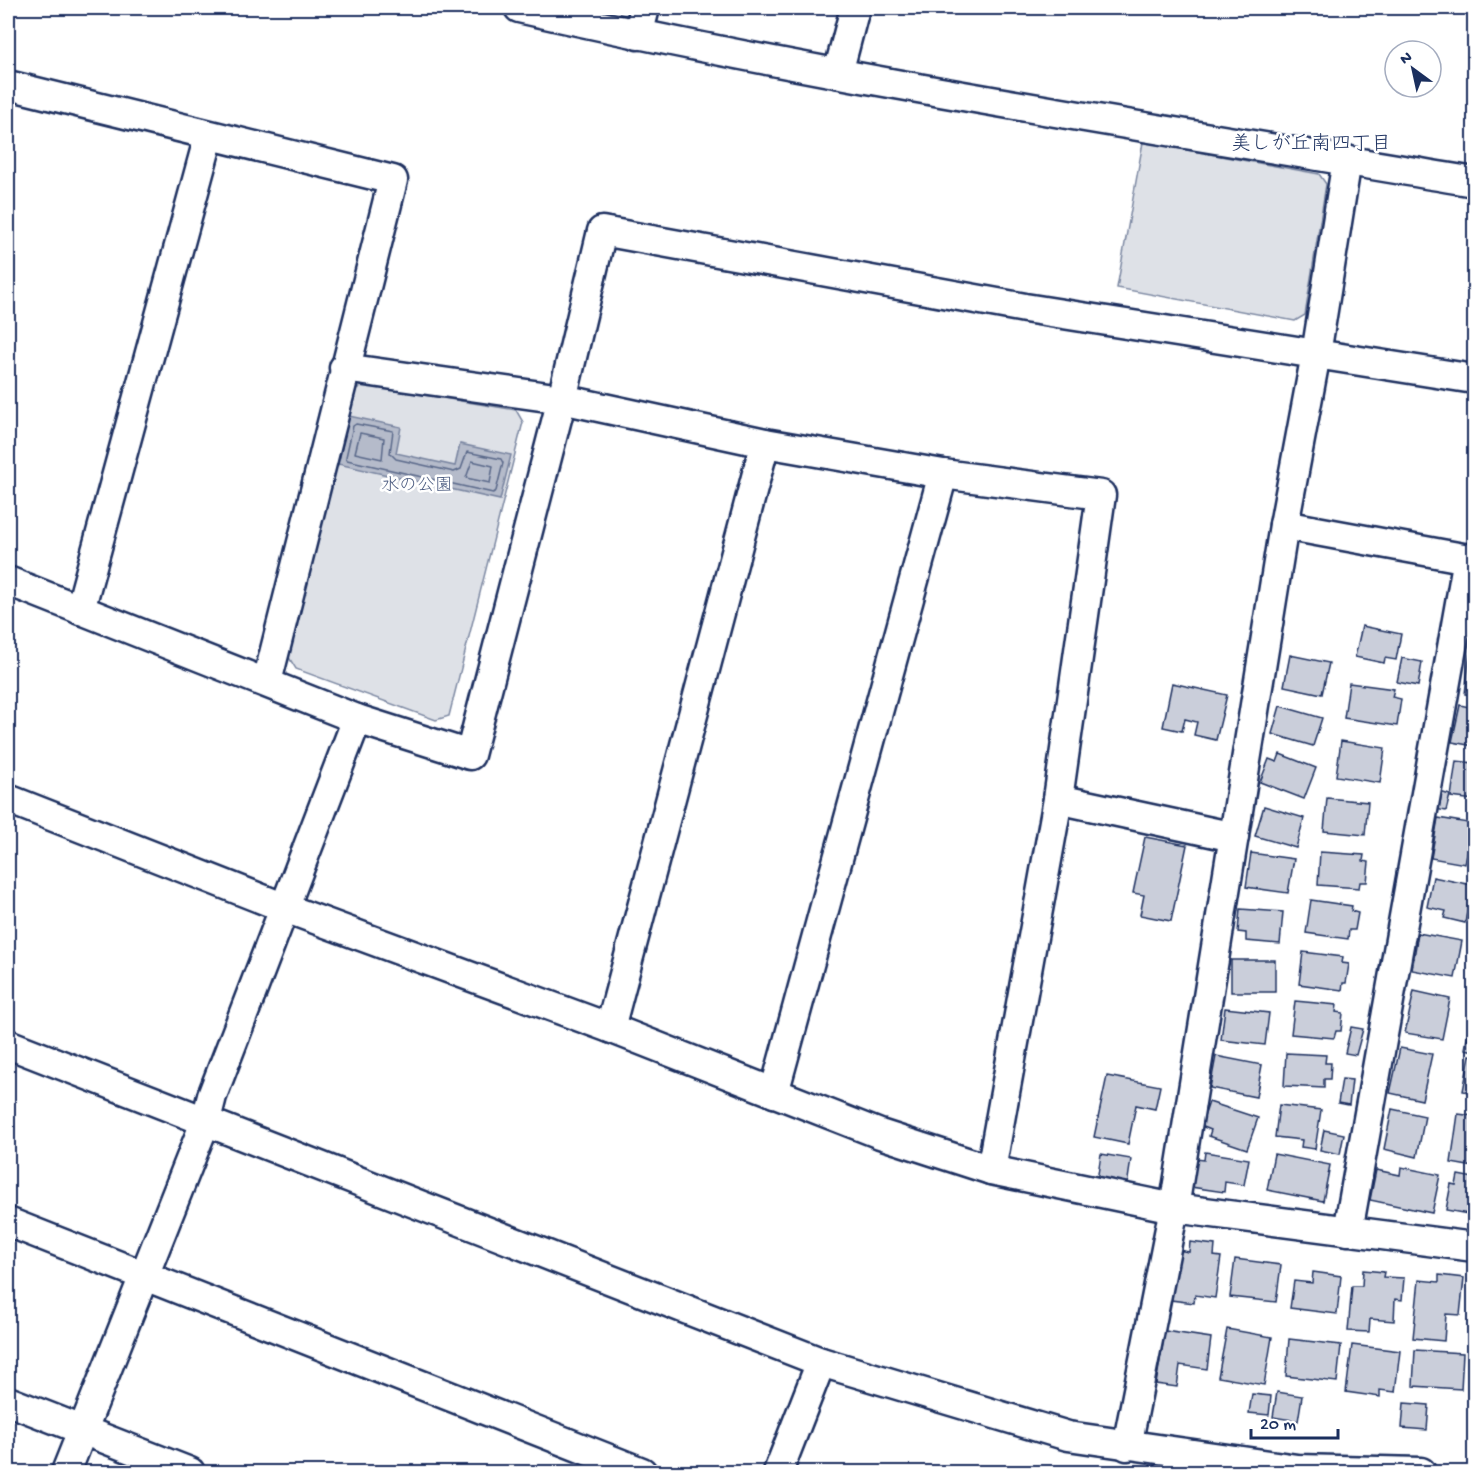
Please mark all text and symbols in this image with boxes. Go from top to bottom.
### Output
north arrow [1383,39,1443,99]
text: N [1397,48,1417,70]
district label: 美しが丘南四丁目 [1231,132,1391,157]
park label: 水の公園 [381,476,453,497]
scale bar [1251,1402,1338,1440]
text: 20 m [1260,1415,1296,1436]

